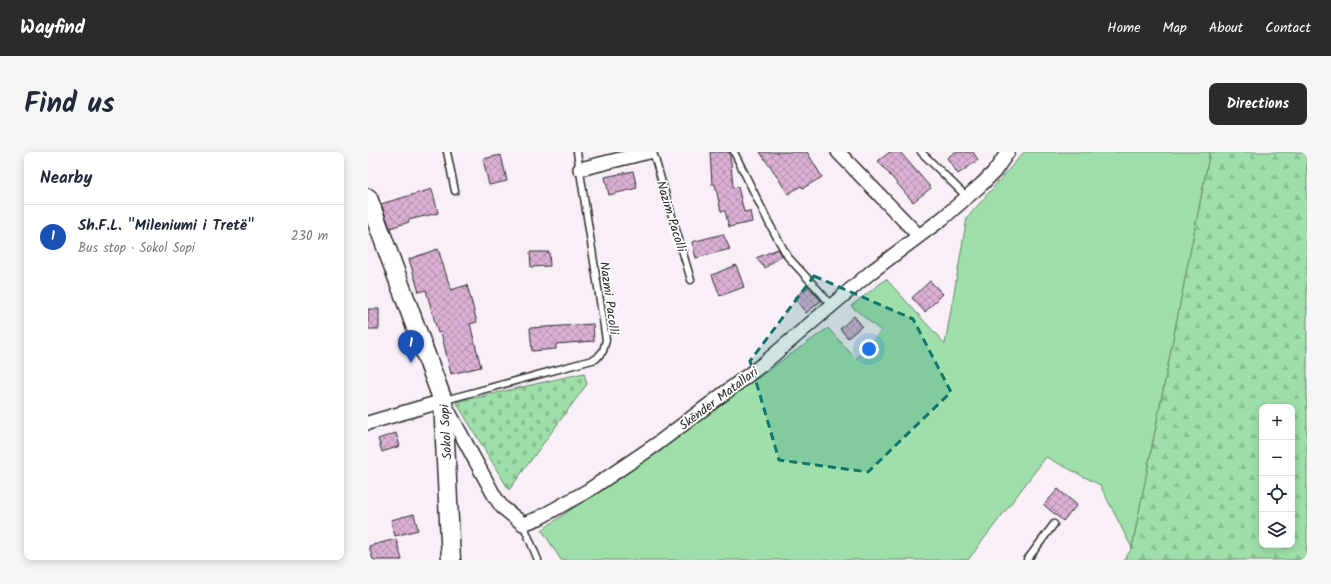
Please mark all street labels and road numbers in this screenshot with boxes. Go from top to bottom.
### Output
street label: Nazim Pacolli [650,178,692,256]
street label: Nazmi Pacolli [593,260,624,337]
street label: Skënder Matallari [675,362,764,436]
street label: Sokol Sopi [435,403,458,460]

